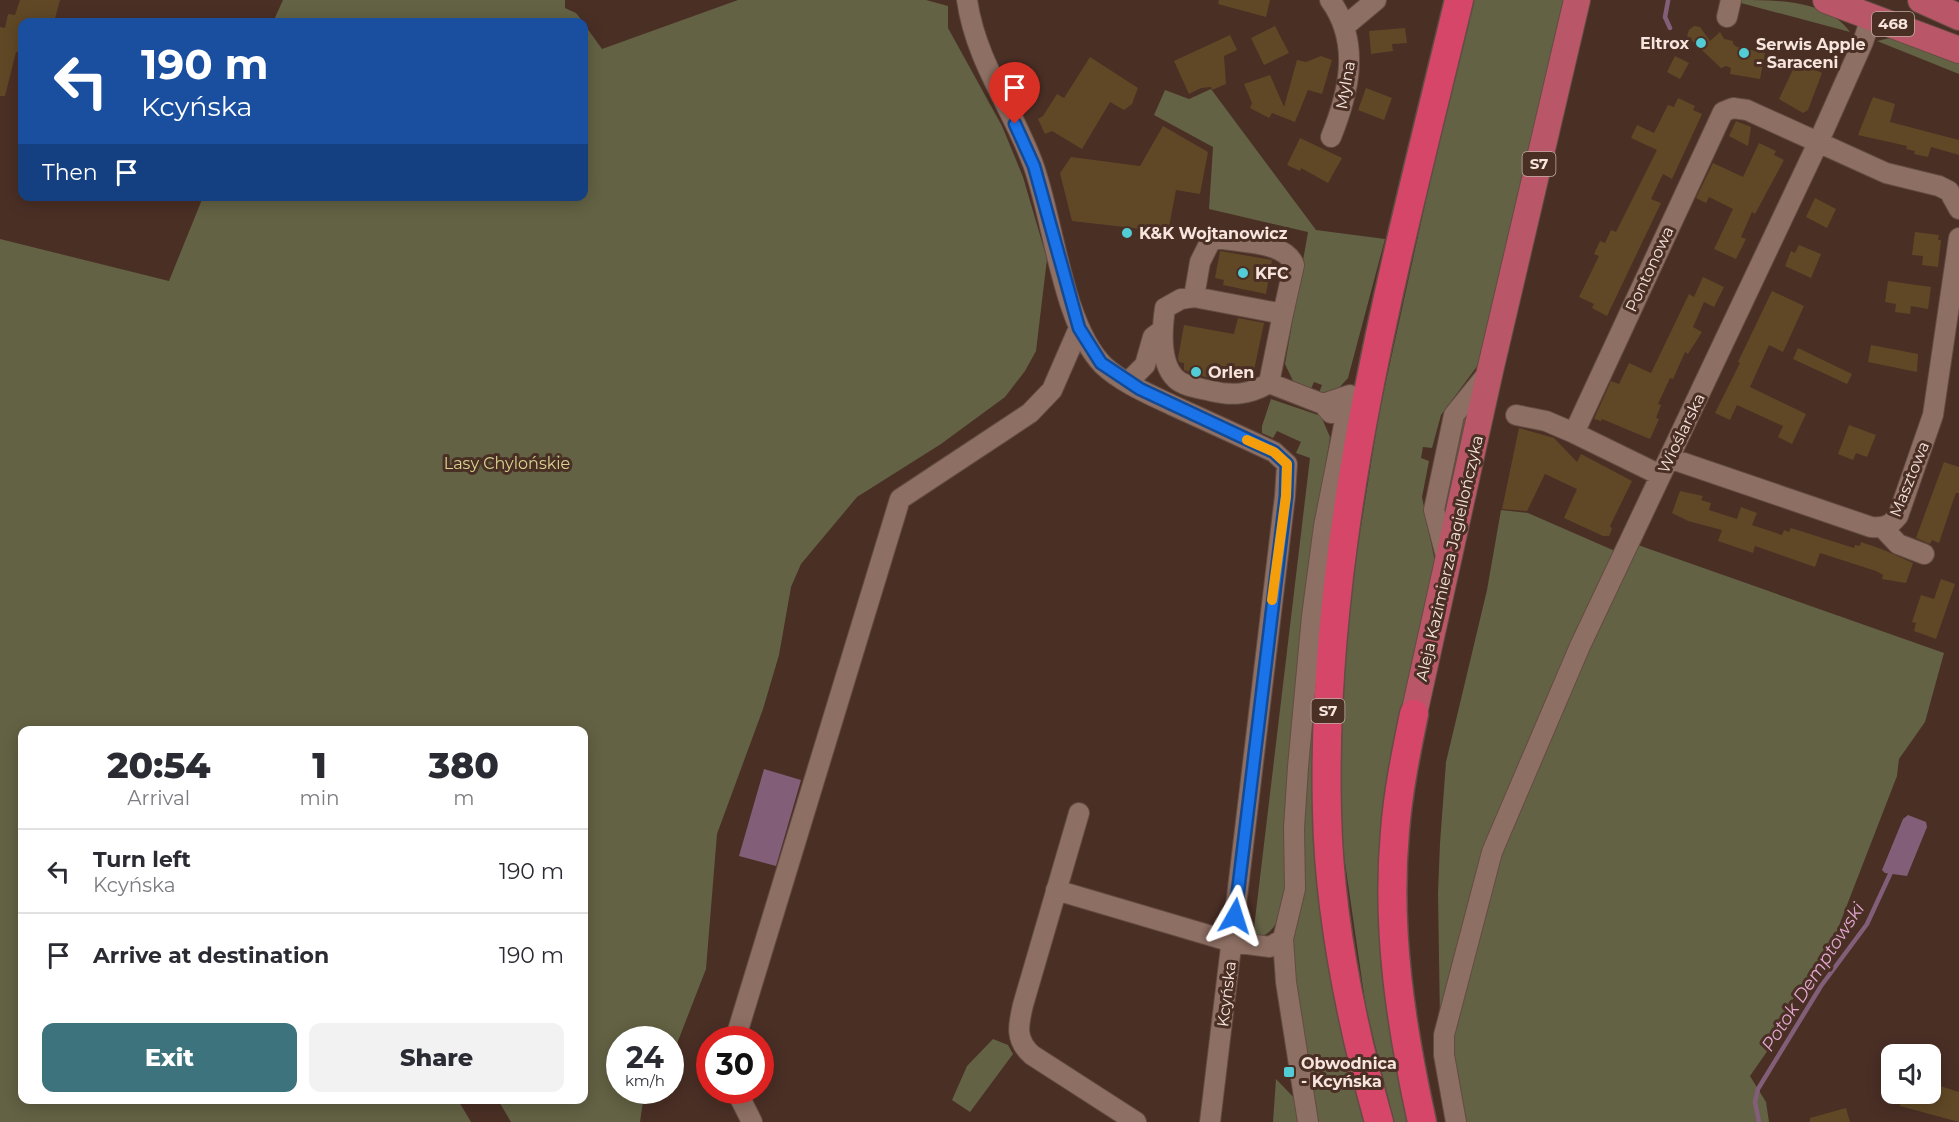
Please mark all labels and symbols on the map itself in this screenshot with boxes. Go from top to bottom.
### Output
road number: 468 [1872,12,1914,36]
place label: Eltrox [1640,34,1689,53]
place label: Serwis Apple - Saraceni [1756,35,1866,72]
marker: Eltrox [1694,36,1708,50]
marker: Serwis Apple - Saraceni [1737,46,1751,60]
street label: Mylna [1332,60,1359,111]
pin [989,62,1040,124]
road number: S7 [1522,152,1556,176]
street label: Pontonowa [1621,223,1678,315]
place label: K&K Wojtanowicz [1139,224,1288,243]
marker: K&K Wojtanowicz [1120,226,1134,240]
place label: KFC [1255,264,1289,283]
marker: KFC [1236,266,1250,280]
place label: Orlen [1208,363,1254,382]
marker: Orlen [1189,365,1203,379]
street label: Wioślarska [1654,390,1709,476]
street label: Aleja Kazimierza Jagiellończyka [1412,433,1487,683]
street label: Masztowa [1886,439,1933,520]
park label: Lasy Chylońskie [444,454,570,473]
road number: S7 [1312,699,1344,723]
position arrow [1203,884,1267,948]
water label: Potok Demptowski [1757,898,1869,1055]
street label: Kcyńska [1213,960,1240,1028]
speed limit sign: 30 [696,1026,774,1104]
place label: Obwodnica - Kcyńska [1301,1054,1397,1091]
marker: Obwodnica - Kcyńska [1282,1065,1296,1079]

